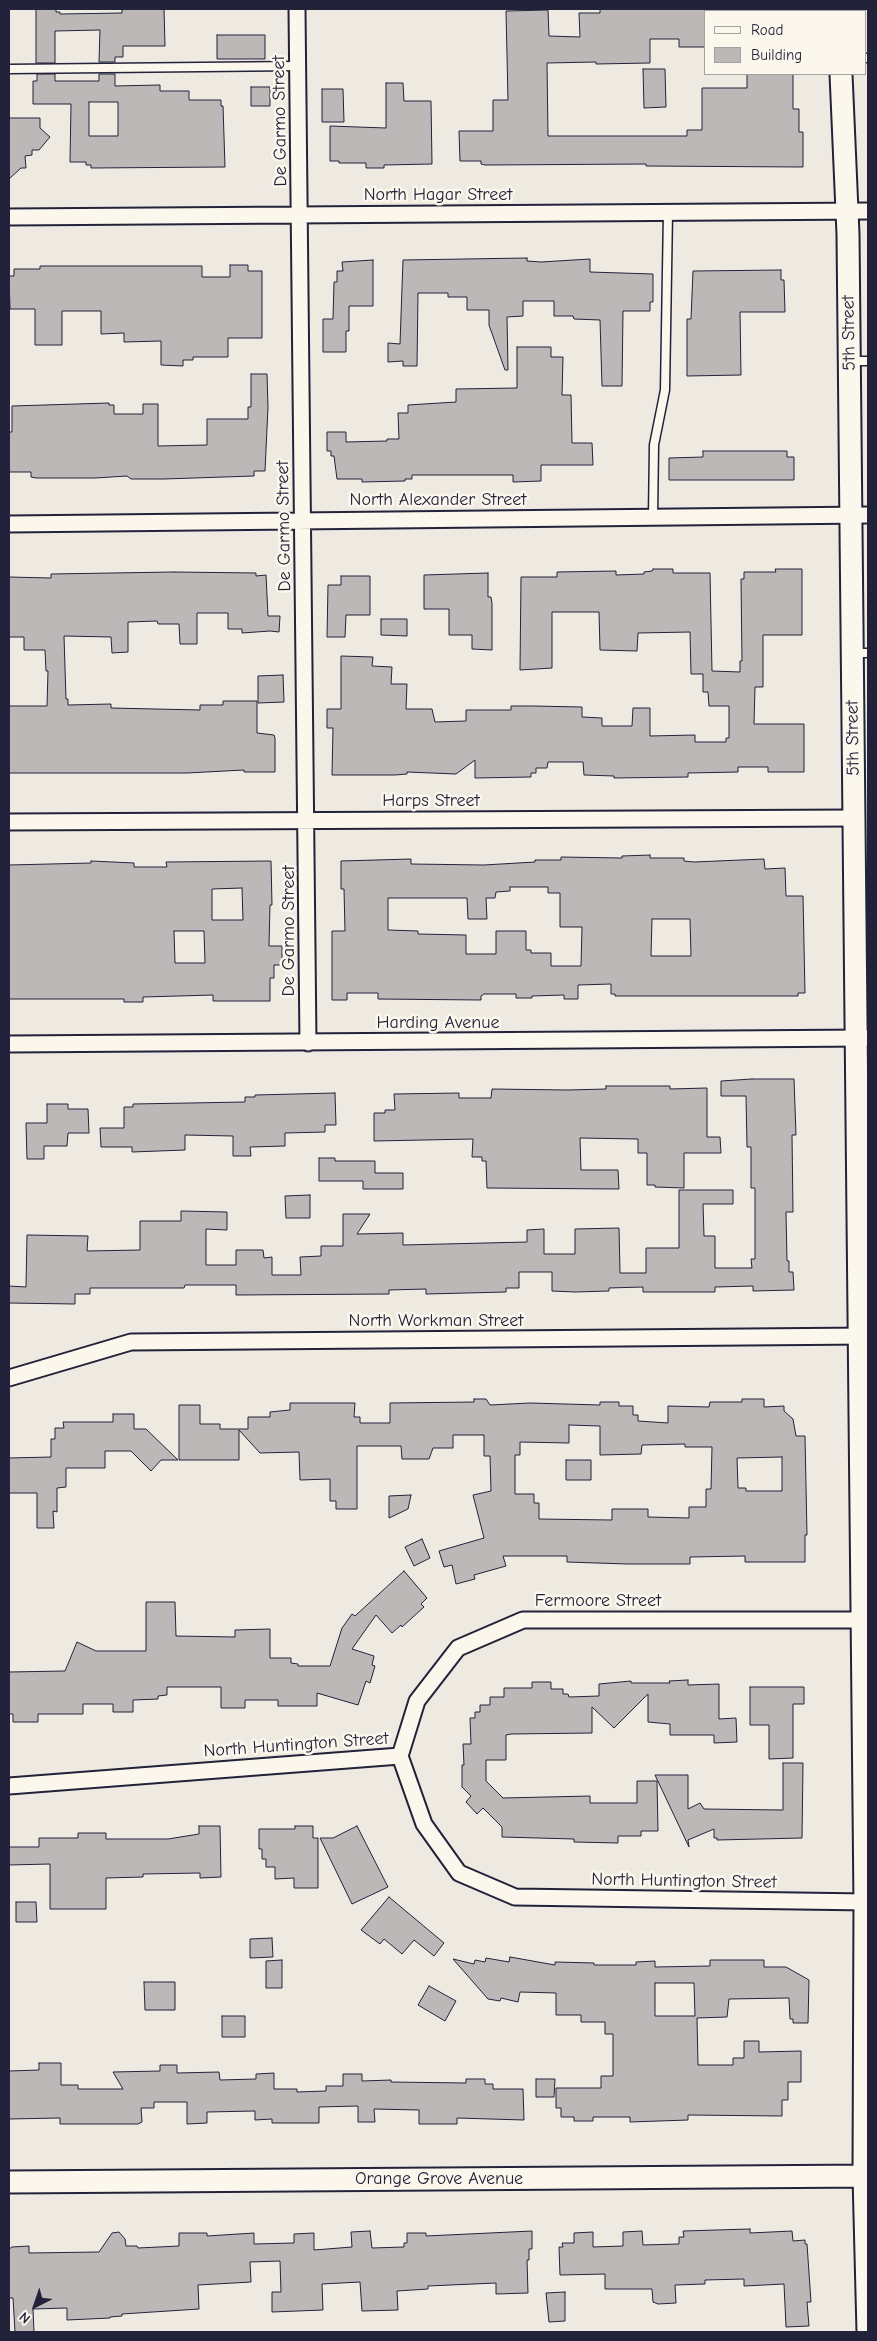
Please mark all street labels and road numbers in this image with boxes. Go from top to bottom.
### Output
street label: De Garmo Street [268,55,292,187]
street label: North Hagar Street [364,184,512,206]
street label: 5th Street [838,295,860,371]
street label: De Garmo Street [272,460,296,592]
street label: North Alexander Street [350,489,526,511]
street label: 5th Street [842,700,864,776]
street label: Harps Street [382,790,480,812]
street label: De Garmo Street [278,865,300,997]
street label: Harding Avenue [377,1012,499,1034]
street label: North Workman Street [349,1310,523,1332]
street label: Fermoore Street [535,1590,661,1612]
street label: North Huntington Street [203,1728,389,1762]
street label: North Huntington Street [591,1869,777,1893]
street label: Orange Grove Avenue [355,2168,523,2190]

